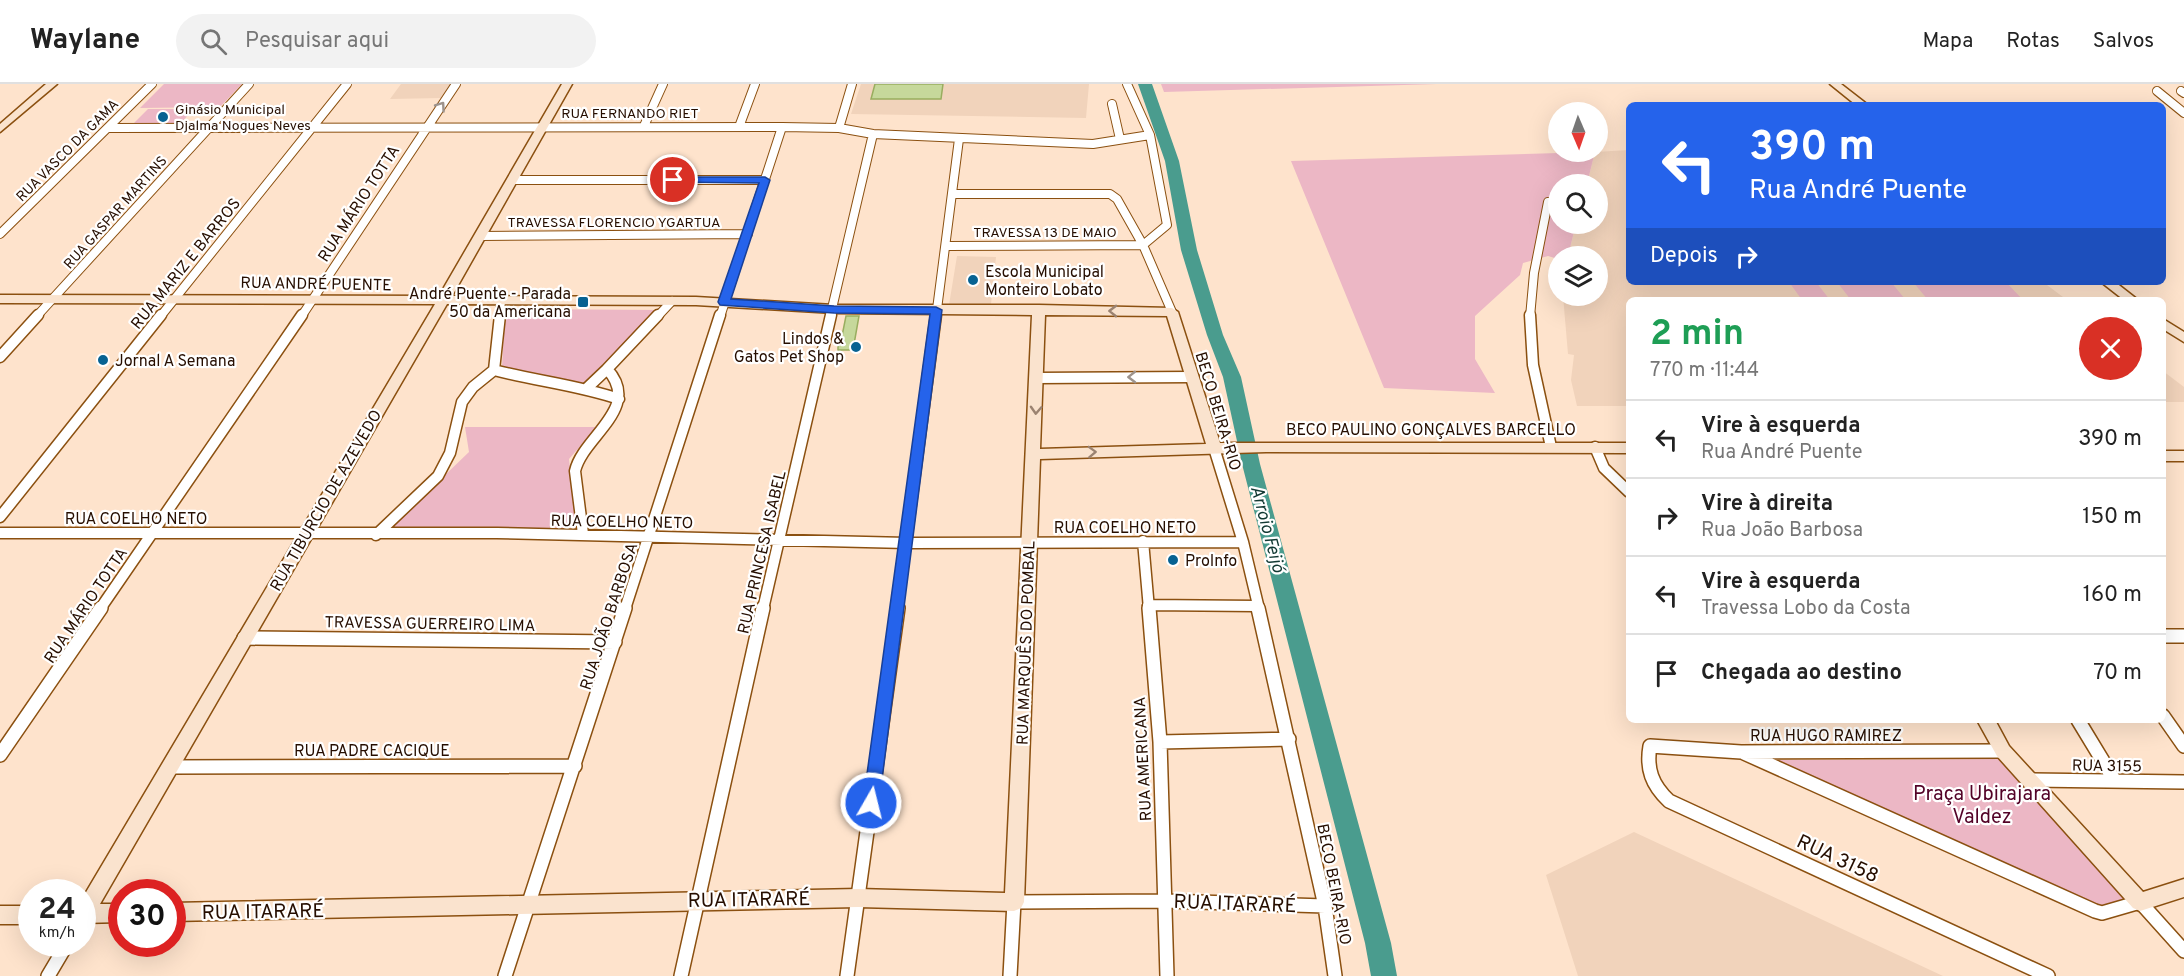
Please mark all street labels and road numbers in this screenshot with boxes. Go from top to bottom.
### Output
street label: RUA VASCO DA GAMA [13,96,123,206]
street label: RUA FERNANDO RIET [561,106,699,123]
street label: RUA MÁRIO TOTTA [313,141,405,266]
street label: RUA GASPAR MARTINS [61,153,171,273]
street label: RUA MARIZ E BARROS [127,195,246,334]
street label: TRAVESSA FLORENCIO YGARTUA [508,215,720,232]
street label: TRAVESSA 13 DE MAIO [973,225,1117,242]
street label: RUA ANDRÉ PUENTE [240,272,392,296]
street label: BECO BEIRA-RIO [1190,350,1245,473]
street label: RUA TIBURCIO DE AZEVEDO [267,407,387,595]
street label: BECO PAULINO GONÇALVES BARCELLO [1286,421,1576,441]
street label: RUA PRINCESA ISABEL [734,469,791,636]
street label: RUA COELHO NETO [65,510,207,530]
street label: RUA COELHO NETO [550,512,693,534]
street label: RUA COELHO NETO [1054,519,1196,539]
street label: RUA JOÃO BARBOSA [574,539,643,693]
street label: RUA MARQUÊS DO POMBAL [1011,541,1041,745]
street label: RUA MÁRIO TOTTA [39,543,133,668]
street label: TRAVESSA GUERREIRO LIMA [324,613,536,637]
street label: RUA AMERICANA [1131,696,1157,822]
street label: RUA HUGO RAMIREZ [1750,727,1902,747]
street label: RUA PADRE CACIQUE [294,742,450,762]
street label: RUA 3155 [2072,756,2142,778]
street label: BECO BEIRA-RIO [1311,822,1355,947]
street label: RUA 3158 [1792,830,1882,890]
street label: RUA ITARARÉ [687,885,811,915]
street label: RUA ITARARÉ [1173,888,1297,920]
street label: RUA ITARARÉ [201,897,325,927]

